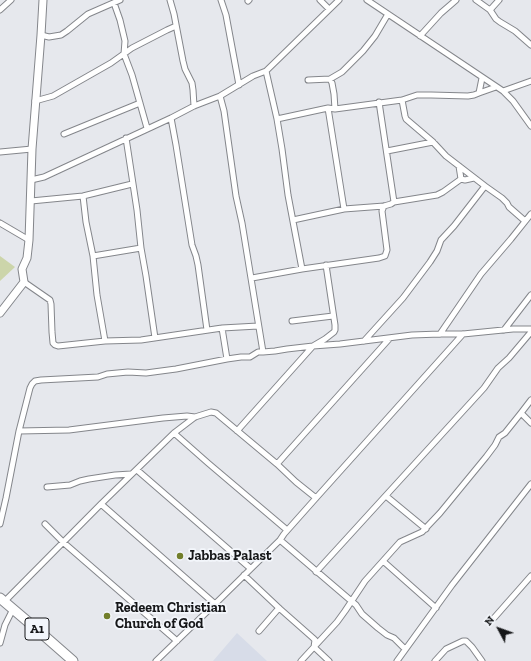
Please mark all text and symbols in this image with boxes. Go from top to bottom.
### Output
place label: Jabbas Palast [188,548,271,564]
marker: Jabbas Palast [175,551,185,561]
place label: Redeem Christian Church of God [115,600,226,632]
north arrow [479,609,519,649]
marker: Redeem Christian Church of God [102,611,112,621]
text: N [482,613,497,628]
road number: A1 [25,618,49,640]

